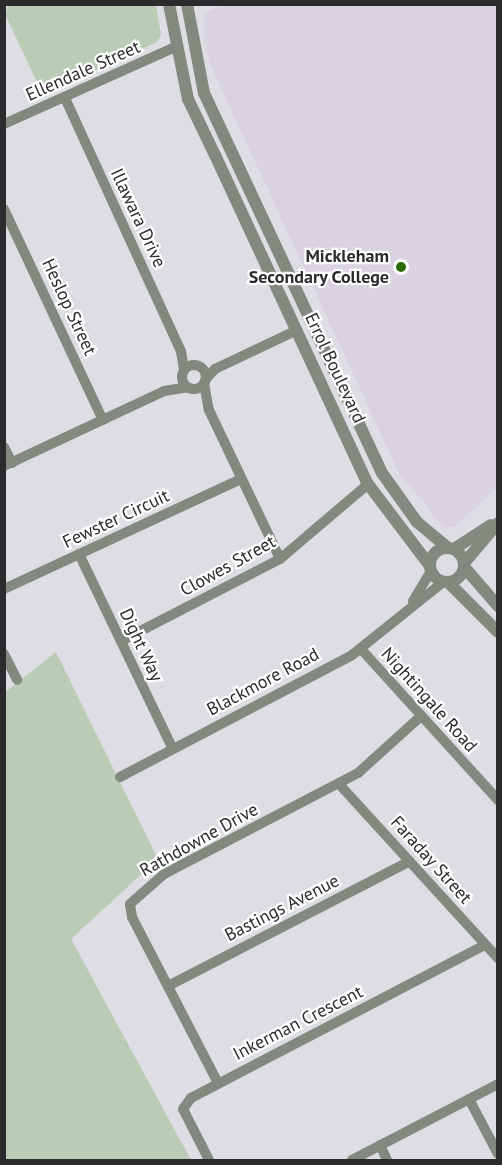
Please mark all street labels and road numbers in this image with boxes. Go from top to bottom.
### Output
street label: Ellendale Street [22,36,144,106]
street label: Illawara Drive [106,165,170,271]
street label: Heslop Street [37,255,101,359]
street label: Errol Boulevard [300,310,370,426]
street label: Fewster Circuit [59,485,173,553]
street label: Clowes Street [177,531,279,601]
street label: Dight Way [115,605,167,685]
street label: Blackmore Road [203,643,323,721]
street label: Nightingale Road [376,643,482,757]
street label: Rathdowne Drive [136,799,262,881]
street label: Faraday Street [386,812,476,908]
street label: Bastings Avenue [221,870,343,946]
street label: Inkerman Crescent [230,981,366,1065]

